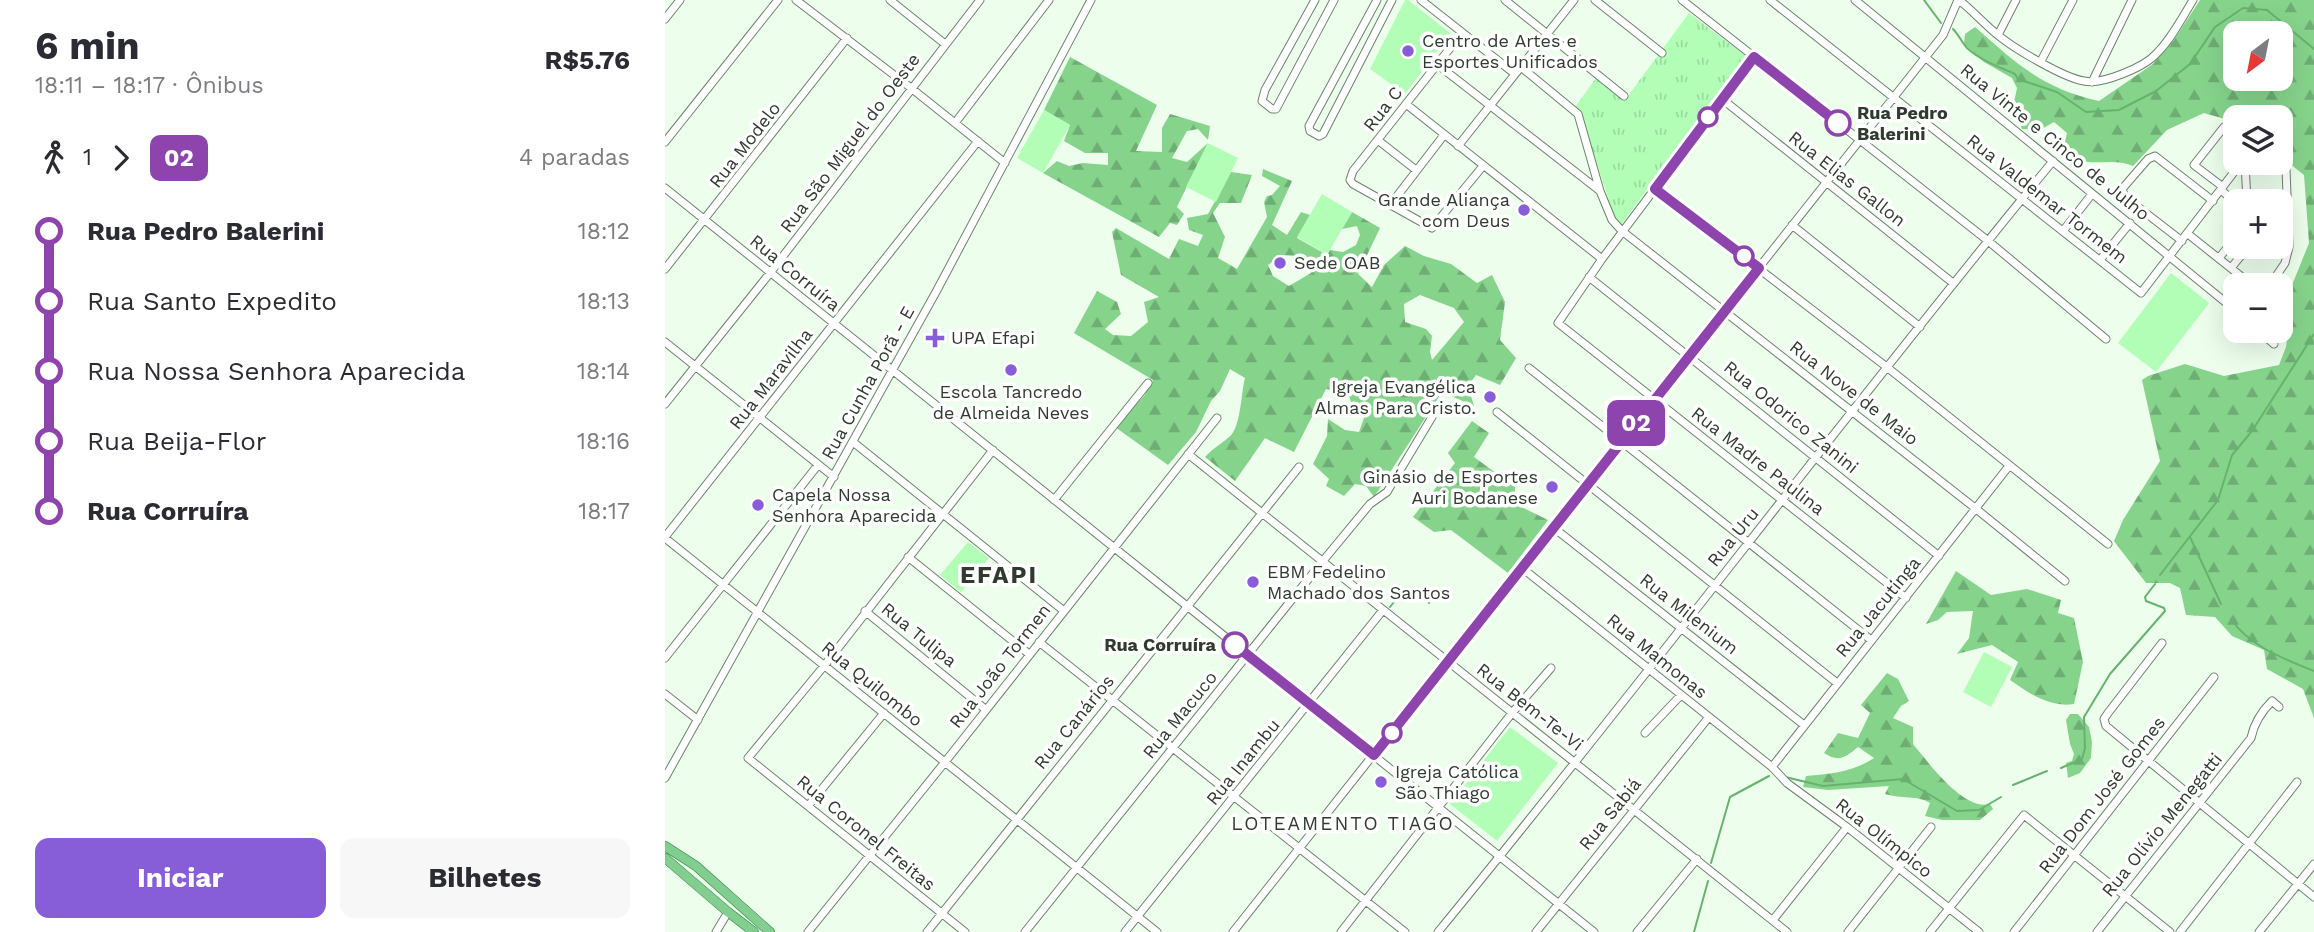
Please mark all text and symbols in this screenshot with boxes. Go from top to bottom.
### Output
north arrow [2223,21,2293,91]
map controls [2223,21,2293,343]
text: 6 min [35,24,140,68]
place label: Centro de Artes e Esportes Unificados [1422,30,1598,72]
marker: Centro de Artes e Esportes Unificados [1400,43,1416,59]
text: R$5.76 [545,45,630,75]
street label: Rua São Miguel do Oeste [775,49,924,236]
street label: Rua Vinte e Cinco de Julho [1956,59,2154,225]
text: 18:11 – 18:17 · Ônibus [35,72,264,99]
street label: Rua C [1359,82,1407,135]
street label: Rua Modelo [705,98,785,192]
place label: Rua Pedro Balerini [1857,102,1948,144]
button: layers [2223,105,2293,175]
unlabelled marker [1698,107,1718,127]
marker: Rua Pedro Balerini [1825,110,1851,136]
street label: Rua Elias Gallon [1785,126,1910,231]
street label: Rua Valdemar Tormem [1963,129,2132,268]
icon: walk [35,139,73,177]
icon: forward [102,139,140,177]
text: 1 [83,144,92,171]
text: 02 [164,144,194,172]
text: 4 paradas [519,144,630,171]
place label: Grande Aliança com Deus [1378,189,1510,231]
button: + [2223,189,2293,259]
marker: Grande Aliança com Deus [1516,202,1532,218]
text: Rua Pedro Balerini [87,216,324,246]
text: 18:12 [578,218,630,245]
street label: Rua Corruíra [746,230,845,315]
unlabelled marker [1734,246,1754,266]
place label: Sede OAB [1294,252,1380,273]
marker: Sede OAB [1272,255,1288,271]
button: − [2223,273,2293,343]
text: Rua Santo Expedito [87,286,337,316]
text: 18:13 [578,288,630,315]
street label: Rua Cunha Porã - E [817,303,918,463]
street label: Rua Maravilha [725,324,816,433]
place label: UPA Efapi [951,327,1035,348]
marker: UPA Efapi [925,328,945,348]
street label: Rua Nove de Maio [1786,336,1923,449]
text: Rua Nossa Senhora Aparecida [87,356,465,386]
street label: Rua Odorico Zanini [1720,356,1863,477]
text: 18:14 [577,358,630,385]
marker: Escola Tancredo de Almeida Neves [1003,362,1019,378]
place label: Igreja Evangélica Almas Para Cristo. [1315,376,1476,418]
place label: Escola Tancredo de Almeida Neves [933,381,1089,423]
marker: Igreja Evangélica Almas Para Cristo. [1482,389,1498,405]
line badge: 02 [1605,400,1667,446]
street label: Rua Madre Paulina [1688,402,1829,519]
text: 02 [1621,409,1651,437]
text: Rua Beija-Flor [87,426,266,456]
text: 18:16 [577,428,630,455]
place label: Ginásio de Esportes Auri Bodanese [1363,466,1538,508]
marker: Ginásio de Esportes Auri Bodanese [1544,479,1560,495]
place label: Capela Nossa Senhora Aparecida [772,484,936,526]
text: Rua Corruíra [87,496,249,526]
marker: Capela Nossa Senhora Aparecida [750,497,766,513]
text: 18:17 [578,498,630,525]
street label: Rua Uru [1702,503,1763,570]
street label: Rua Jacutinga [1831,552,1924,661]
district label: EFAPI [960,561,1038,589]
place label: EBM Fedelino Machado dos Santos [1267,561,1450,603]
street label: Rua Milenium [1636,569,1743,659]
marker: EBM Fedelino Machado dos Santos [1245,574,1261,590]
street label: Rua Tulipa [877,598,961,671]
street label: Rua João Tormen [945,600,1055,732]
street label: Rua Mamonas [1603,609,1712,702]
marker: Rua Corruíra [1222,632,1248,658]
place label: Rua Corruíra [1104,634,1217,655]
street label: Rua Quilombo [818,637,927,731]
street label: Rua Bem-Te-Vi [1473,658,1588,755]
street label: Rua Macuco [1138,667,1221,763]
street label: Rua Canários [1029,670,1118,773]
street label: Rua Dom José Gomes [2034,712,2169,877]
street label: Rua Inambu [1201,714,1284,809]
unlabelled marker [1382,723,1402,743]
street label: Rua Olívio Menegatti [2097,749,2226,901]
place label: Igreja Católica São Thiago [1395,761,1519,803]
street label: Rua Coronel Freitas [793,770,940,895]
street label: Rua Sabiá [1574,773,1645,854]
marker: Igreja Católica São Thiago [1373,774,1389,790]
street label: Rua Olímpico [1832,793,1937,882]
district label: LOTEAMENTO TIAGO [1231,812,1455,835]
button: Iniciar [35,838,326,918]
button: Bilhetes [340,838,630,918]

